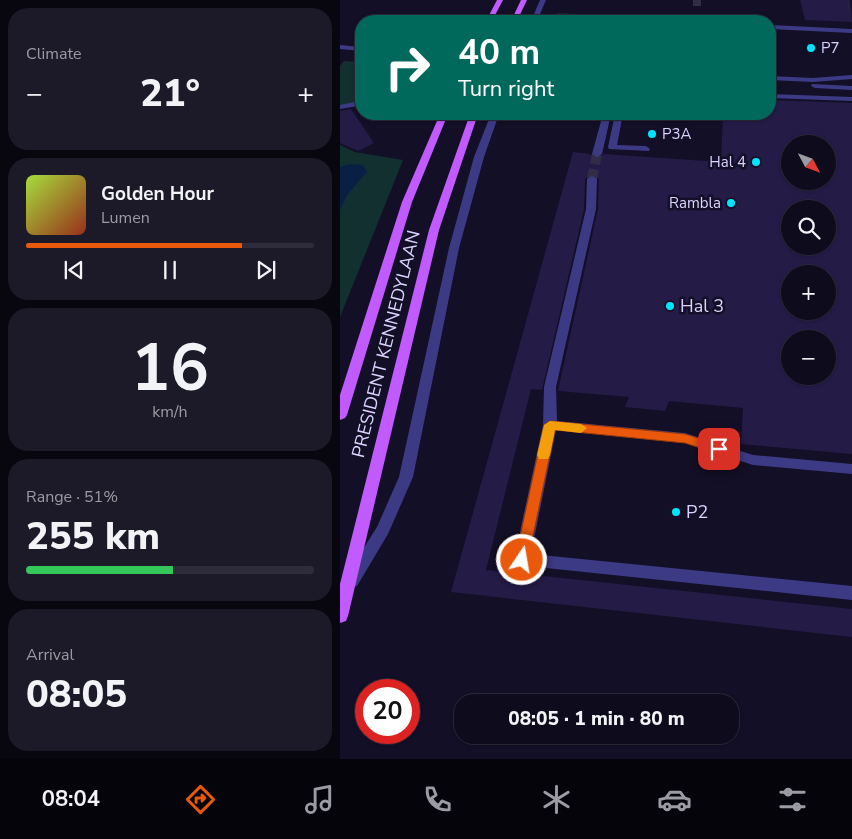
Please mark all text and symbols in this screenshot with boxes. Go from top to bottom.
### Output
text: 40 m [458,29,540,76]
icon: right [375,35,440,100]
place label: P7 [821,38,840,58]
marker: P7 [805,42,817,54]
text: Climate [26,43,81,65]
text: 21° [140,68,200,119]
text: Turn right [458,74,554,104]
text: − [26,75,43,113]
text: + [297,75,314,113]
place label: P3A [662,124,691,144]
marker: P3A [646,128,658,140]
north arrow [781,135,836,190]
map controls [781,135,836,385]
place label: Hal 4 [709,152,746,172]
marker: Hal 4 [750,156,762,168]
text: Golden Hour [101,181,214,207]
place label: Rambla [669,193,721,213]
marker: Rambla [725,197,737,209]
button: search [781,200,836,255]
text: Lumen [101,207,150,229]
street label: PRESIDENT KENNEDYLAAN [346,228,426,460]
icon: previous [60,256,88,284]
icon: pause [156,256,184,284]
icon: next [252,256,280,284]
button: + [781,265,836,320]
place label: Hal 3 [680,294,724,318]
marker: Hal 3 [664,300,676,312]
text: 16 [131,324,209,413]
button: − [781,330,836,385]
text: km/h [152,401,188,423]
pin [698,428,740,470]
icon: arrive [705,435,733,463]
text: Range · 51% [26,486,118,508]
place label: P2 [686,500,708,524]
marker: P2 [670,506,682,518]
text: 255 km [26,511,160,562]
position arrow [495,533,547,585]
text: Arrival [26,644,74,666]
text: 08:05 [26,669,127,720]
speed limit sign: 20 [355,679,420,744]
text: 08:05 · 1 min · 80 m [508,706,685,732]
icon: directions [183,782,218,817]
icon: music [302,782,337,817]
icon: phone [420,782,455,817]
icon: climate [539,782,574,817]
icon: car [657,782,692,817]
icon: filters [775,782,810,817]
text: 08:04 [42,784,100,814]

